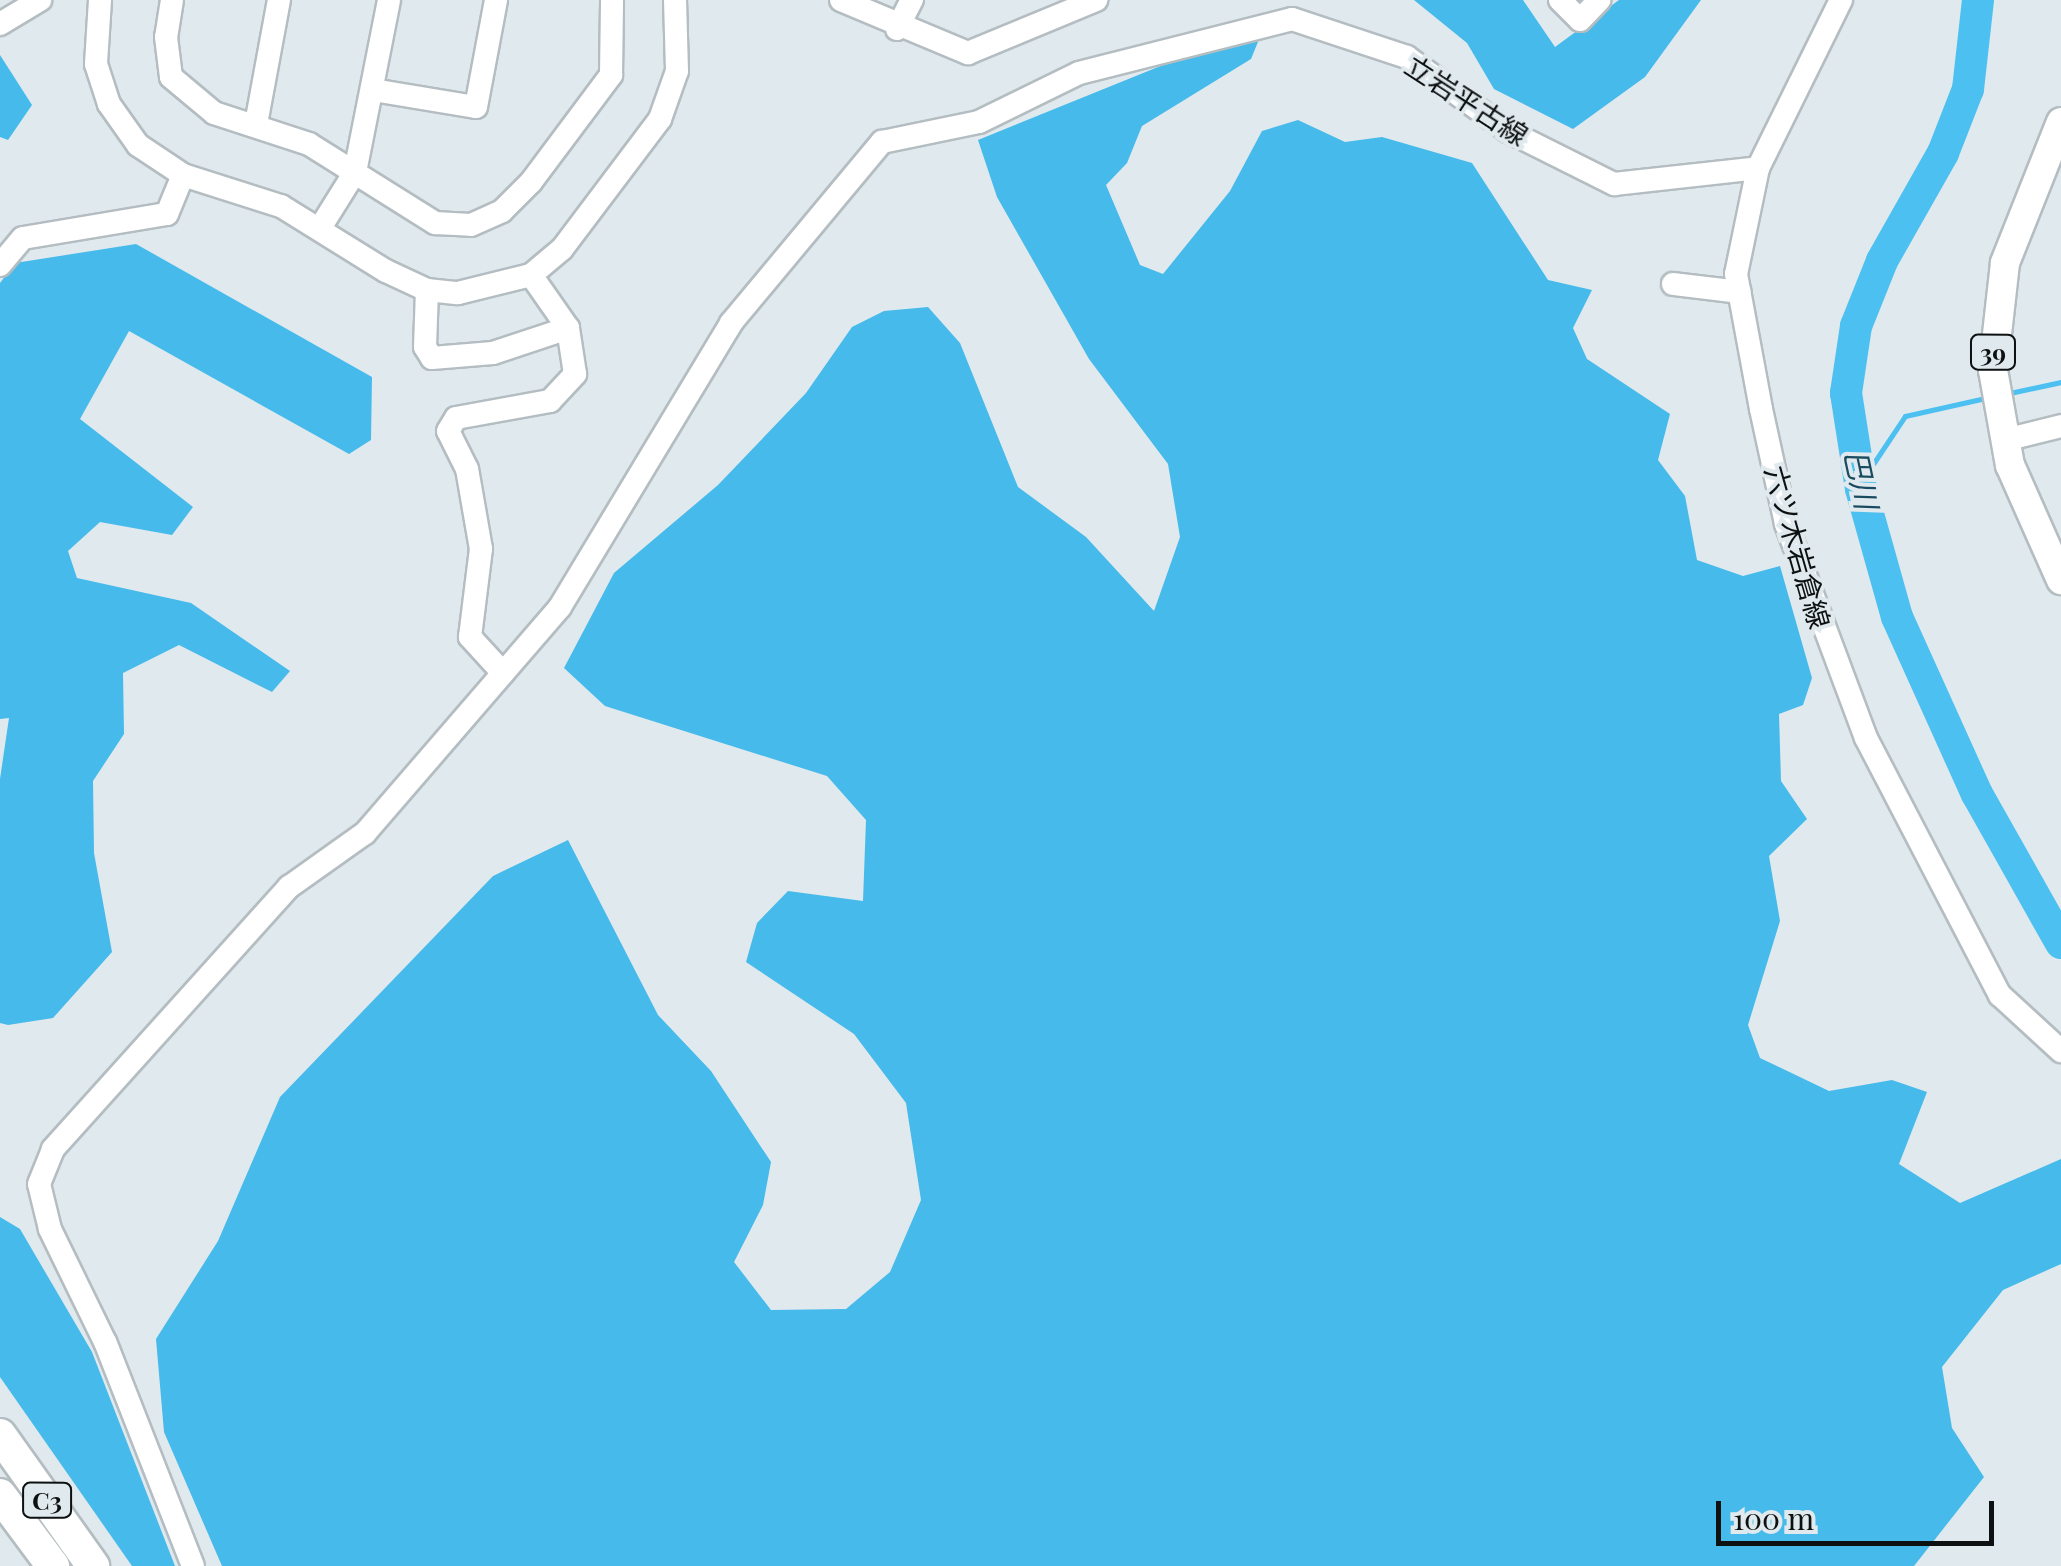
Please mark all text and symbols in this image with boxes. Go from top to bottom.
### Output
street label: 立岩平古線 [1399,48,1535,152]
road number: 39 [1968,332,2018,372]
water label: 巴川 [1838,446,1886,512]
street label: 六ツ木岩倉線 [1759,462,1837,632]
road number: C3 [22,1480,72,1520]
scale bar [1721,1481,1998,1543]
text: 100 m [1733,1498,1814,1538]

